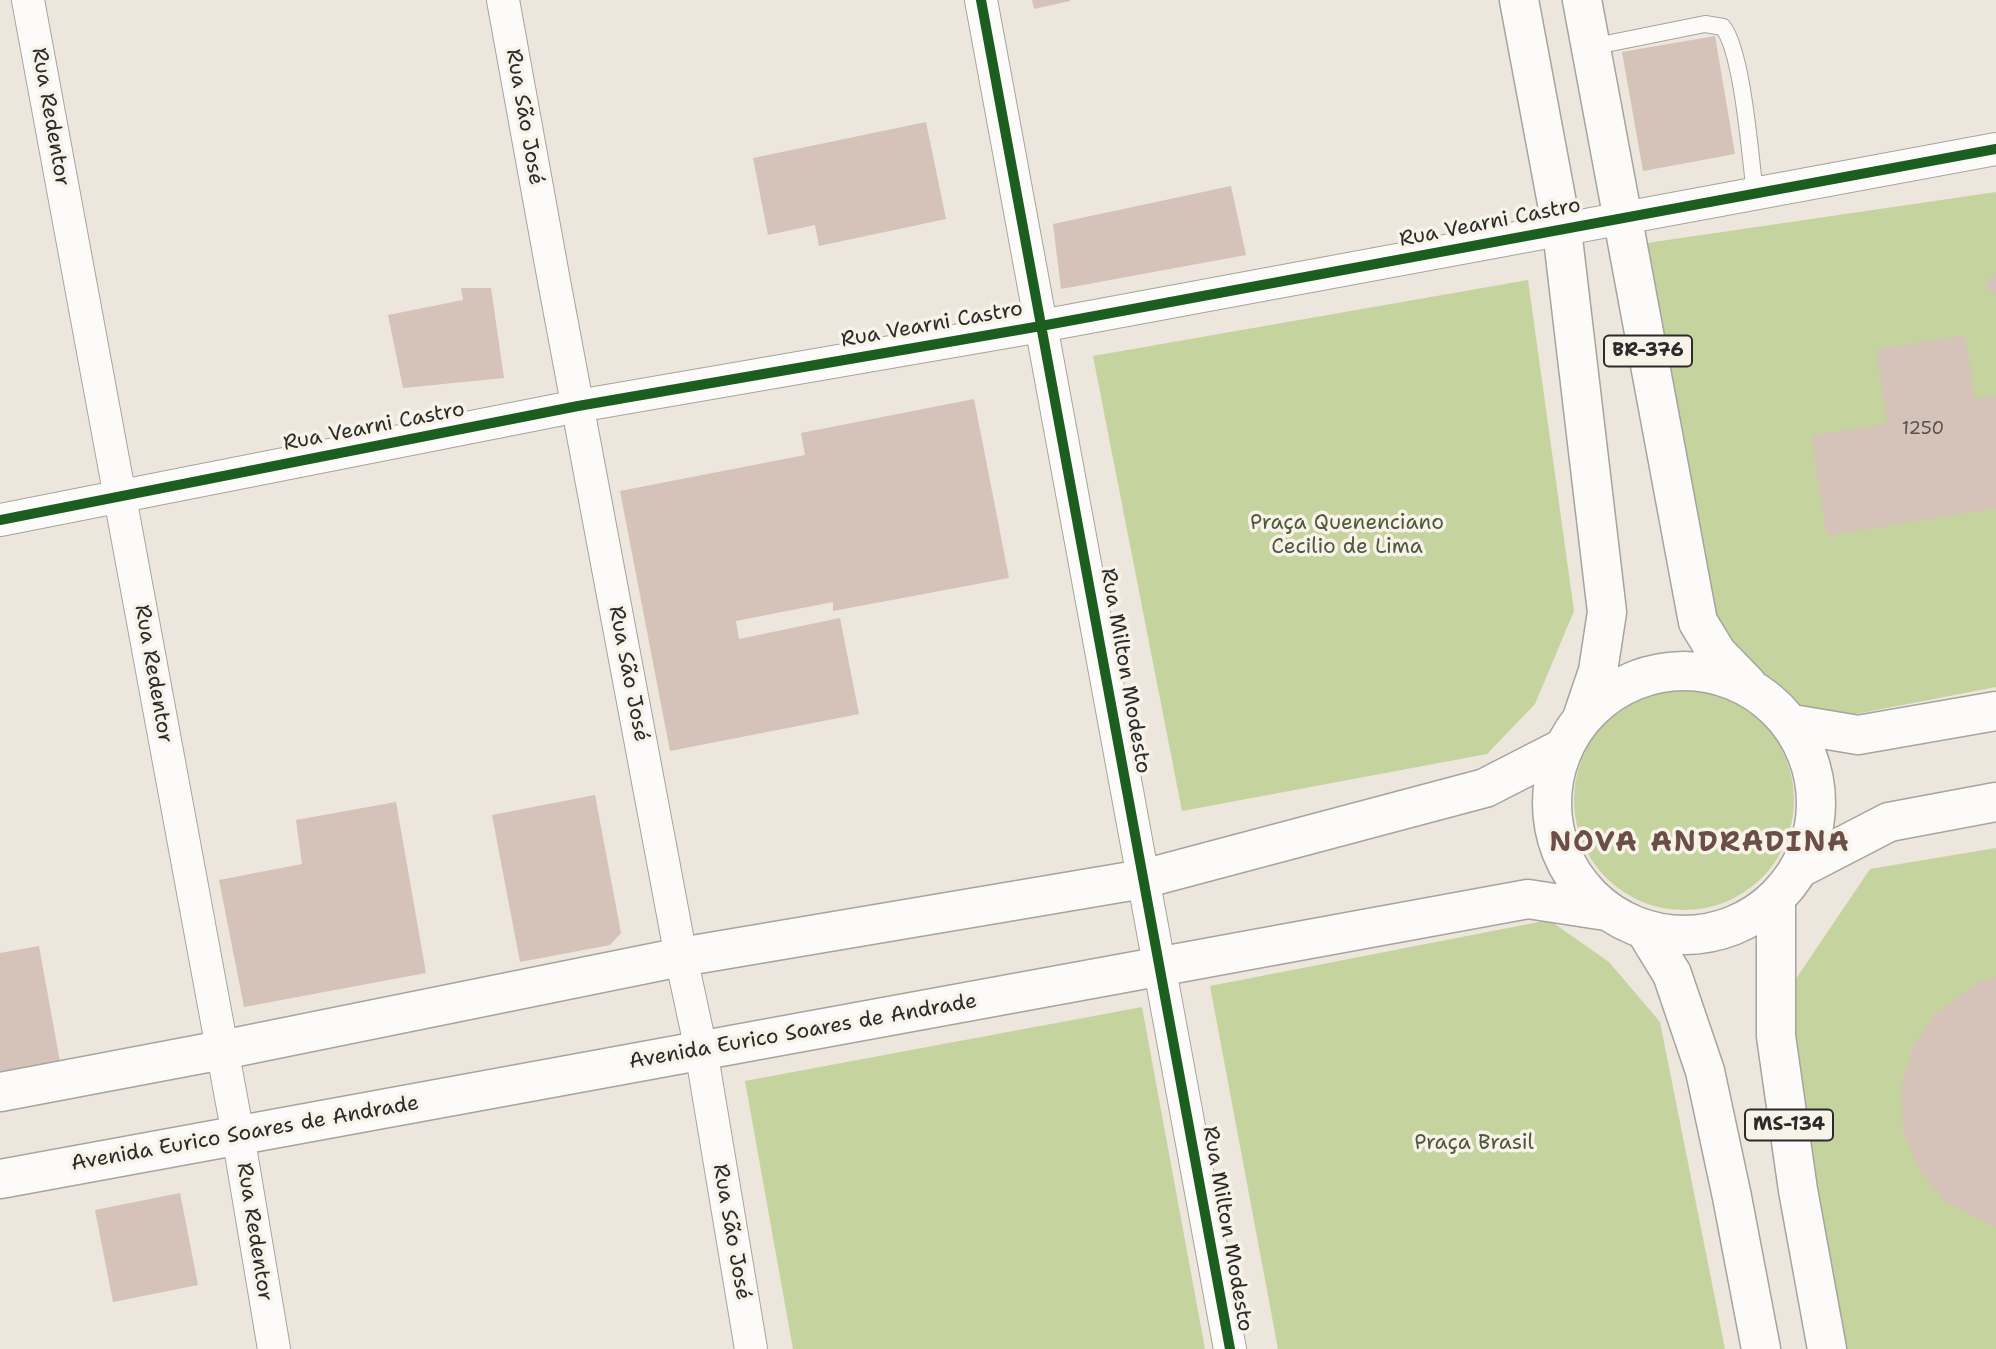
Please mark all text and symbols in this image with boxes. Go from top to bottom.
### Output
street label: Rua Redentor [25,46,75,188]
street label: Rua São José [500,47,548,187]
street label: Rua Vearni Castro [1397,193,1583,253]
street label: Rua Vearni Castro [839,297,1025,353]
road number: BR-376 [1604,336,1692,366]
street label: Rua Vearni Castro [281,397,467,457]
house number: 1250 [1902,418,1944,440]
park label: Praça Quenenciano Cecilio de Lima [1250,511,1444,561]
street label: Rua Milton Modesto [1095,566,1155,776]
street label: Rua Redentor [128,603,178,745]
street label: Rua São José [603,604,653,744]
district label: NOVA ANDRADINA [1551,827,1849,861]
street label: Avenida Eurico Soares de Andrade [627,989,979,1075]
street label: Avenida Eurico Soares de Andrade [69,1091,421,1177]
road number: MS-134 [1745,1110,1833,1140]
street label: Rua Milton Modesto [1197,1124,1257,1334]
park label: Praça Brasil [1414,1131,1534,1157]
street label: Rua Redentor [231,1161,277,1303]
street label: Rua São José [707,1162,755,1302]

